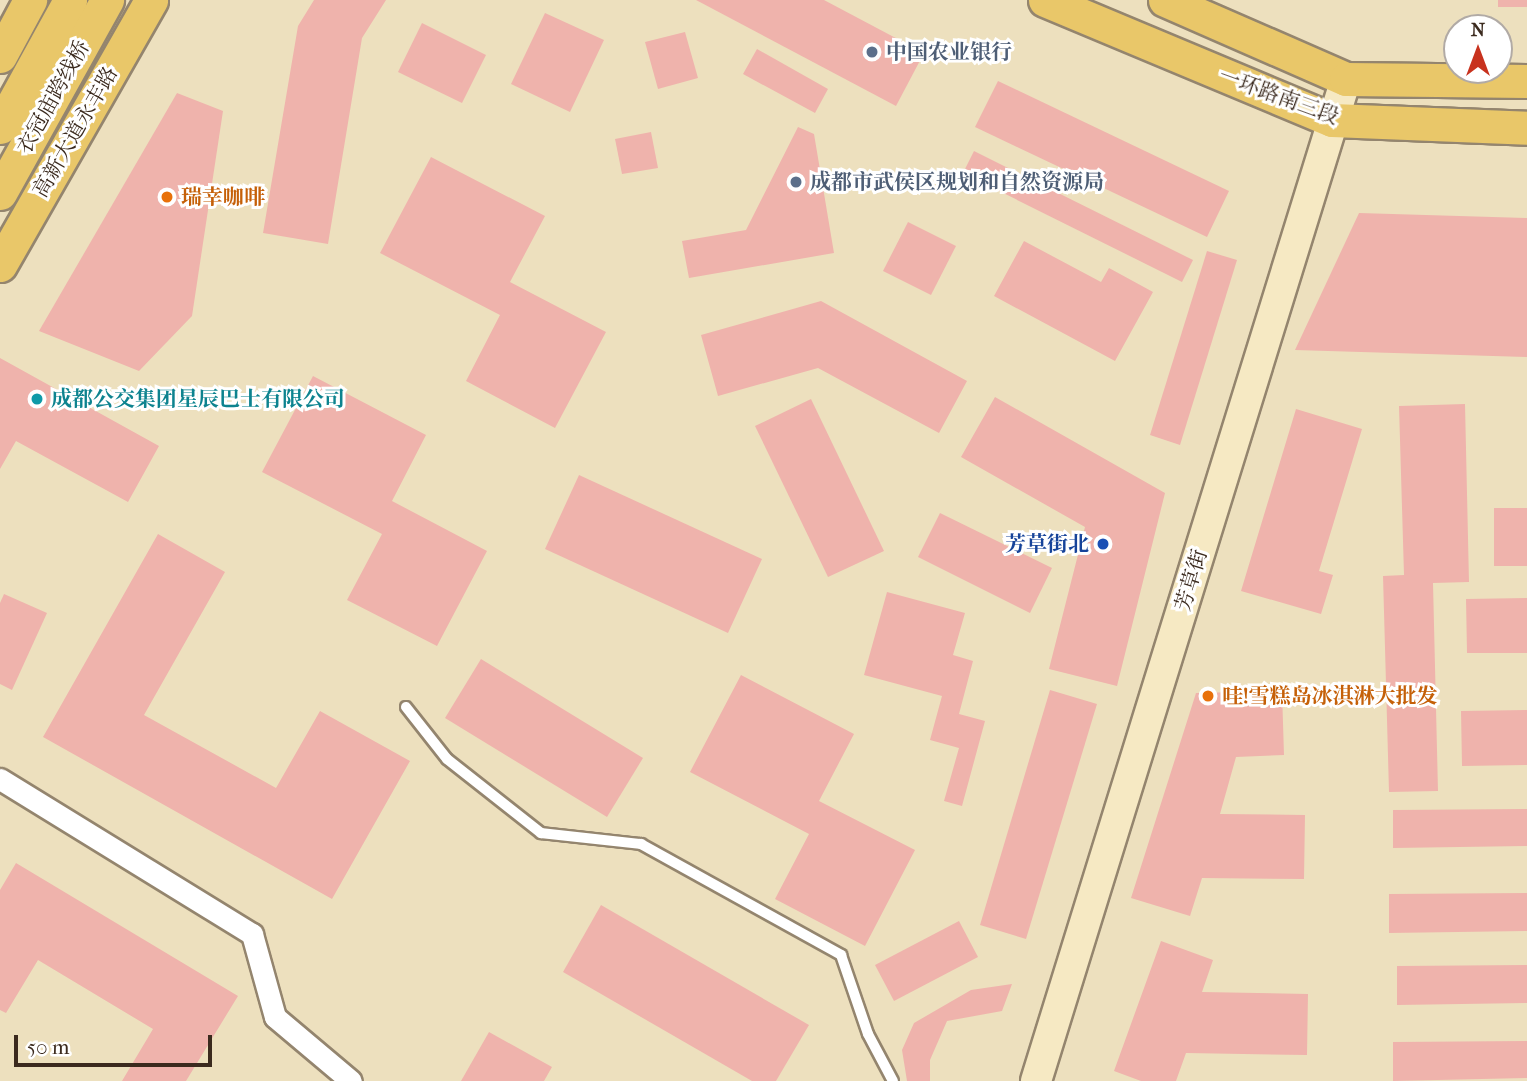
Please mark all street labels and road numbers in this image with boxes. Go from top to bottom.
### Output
street label: 衣冠庙跨线桥 [11,36,95,158]
street label: 高新大道永丰路 [27,62,123,202]
street label: 一环路南三段 [1215,63,1343,129]
street label: 芳草街 [1170,546,1212,614]

